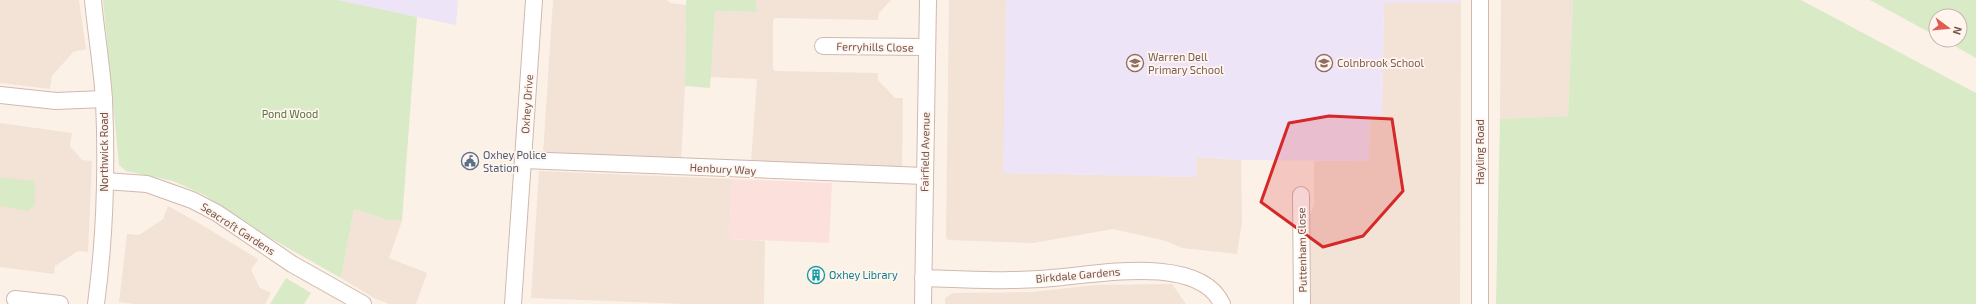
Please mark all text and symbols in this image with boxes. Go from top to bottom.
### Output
north arrow [1928,8,1968,48]
text: N [1951,25,1965,37]
street label: Ferryhills Close [836,39,914,54]
place label: Warren Dell Primary School [1148,50,1224,76]
school or university icon: Warren Dell Primary School [1125,53,1145,73]
school or university icon: Colnbrook School [1314,53,1334,73]
place label: Colnbrook School [1337,56,1425,69]
street label: Oxhey Drive [518,74,535,134]
park label: Pond Wood [262,107,318,120]
street label: Northwick Road [97,112,110,192]
street label: Fairfield Avenue [917,112,932,192]
street label: Hayling Road [1473,119,1486,185]
place label: Oxhey Police Station [483,148,546,174]
public building icon: Oxhey Police Station [460,151,480,171]
street label: Henbury Way [689,160,757,177]
street label: Seacroft Gardens [199,200,278,258]
street label: Puttenham Close [1294,207,1309,293]
street label: Birkdale Gardens [1035,264,1121,285]
building icon: Oxhey Library [806,265,826,285]
place label: Oxhey Library [829,268,898,281]

